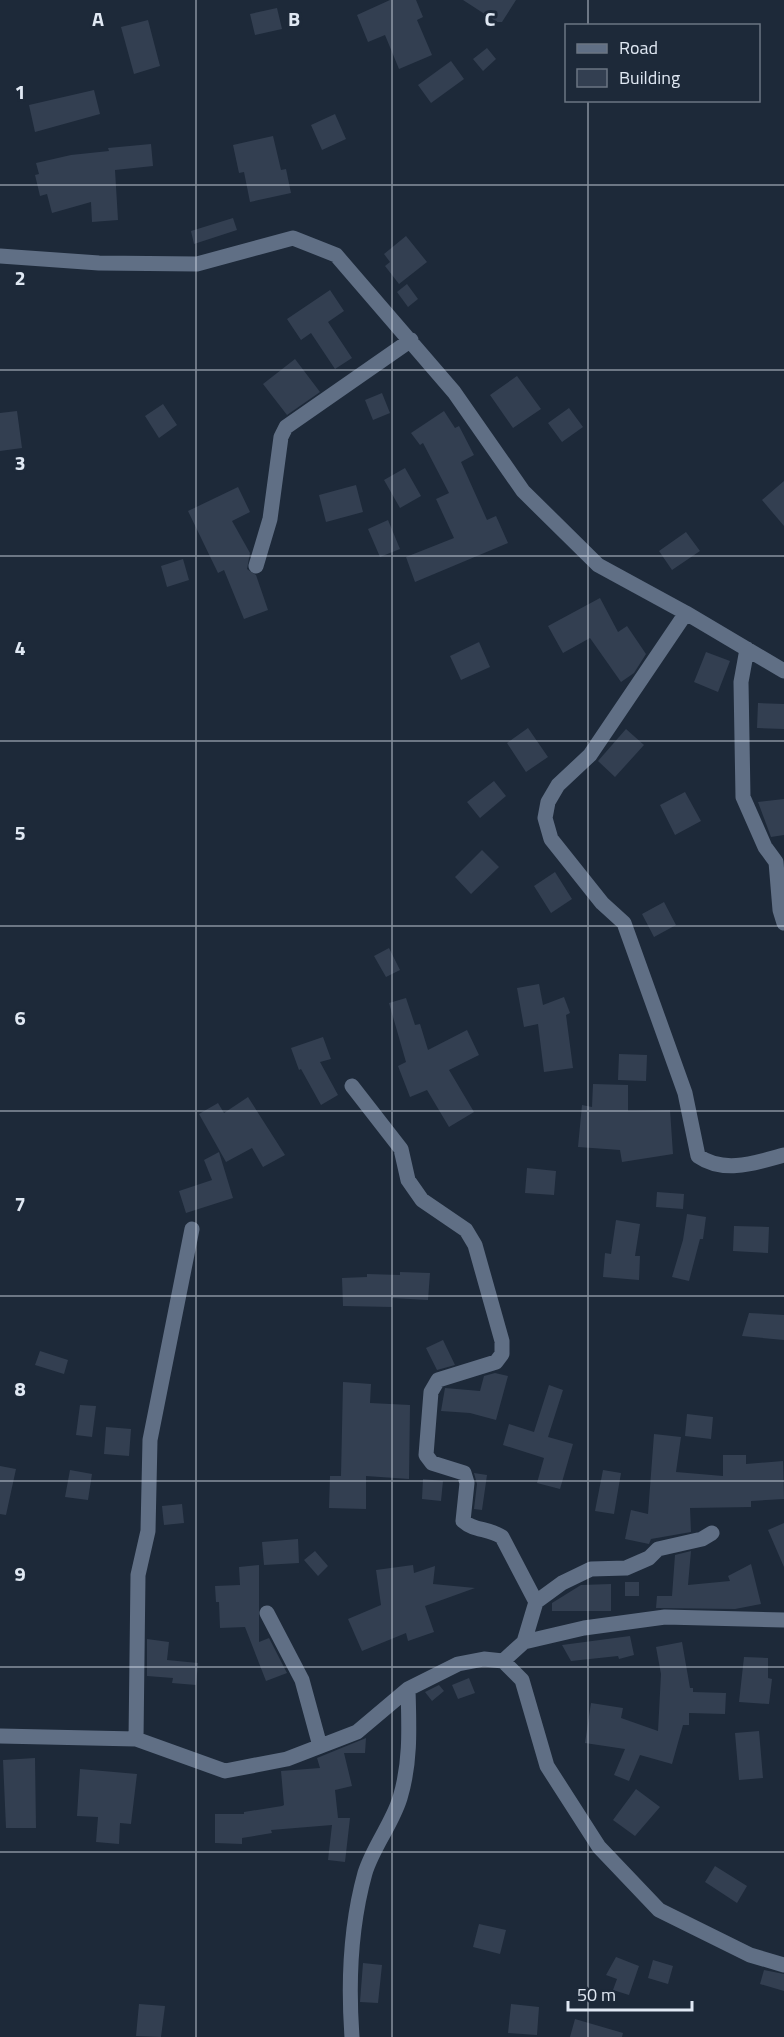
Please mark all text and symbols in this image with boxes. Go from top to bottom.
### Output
text: A [92,3,104,34]
text: B [288,3,300,34]
text: C [485,3,496,34]
legend [565,24,760,102]
text: Road [619,34,658,61]
text: Building [619,64,680,91]
text: 1 [14,76,26,107]
text: 2 [14,262,26,293]
text: 3 [14,447,26,478]
text: 4 [14,632,26,663]
text: 5 [14,817,26,848]
text: 6 [14,1002,26,1033]
text: 7 [14,1188,26,1219]
text: 8 [14,1373,26,1404]
text: 9 [14,1558,26,1589]
scale bar [568,1974,692,2012]
text: 50 m [577,1981,616,2008]

